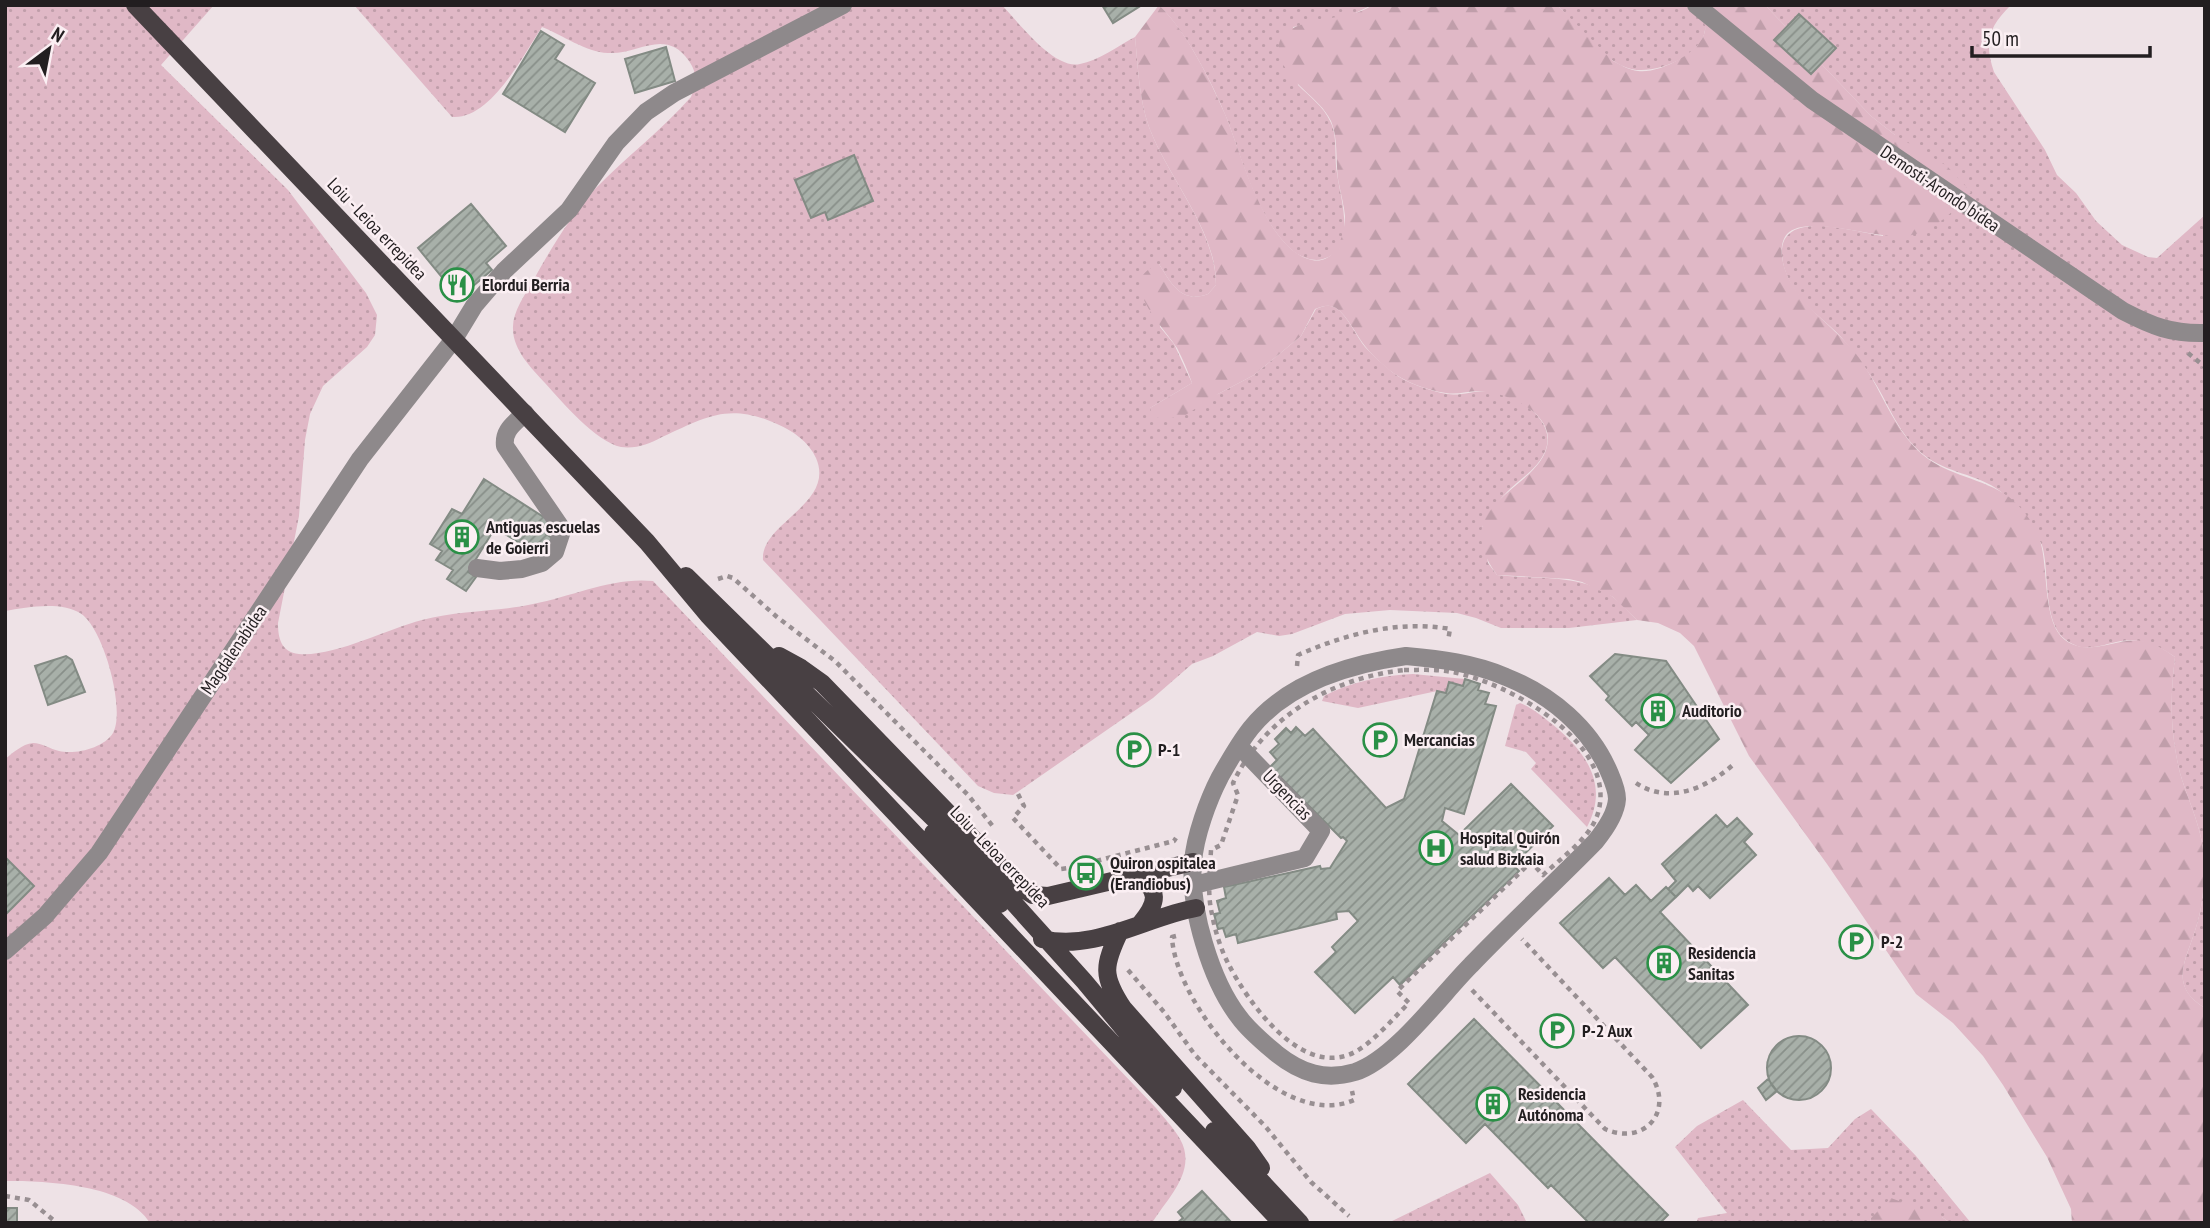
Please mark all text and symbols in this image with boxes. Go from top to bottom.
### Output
north arrow [14,14,84,84]
scale bar [1972,14,2150,58]
text: N [47,22,69,47]
text: 50 m [1982,25,2019,52]
street label: Demosti-Arondo bidea [1876,140,2004,237]
street label: Loiu - Leioa errepidea [323,173,432,285]
restaurant icon: Elordui Berria [438,266,476,304]
place label: Elordui Berria [482,273,570,296]
place label: Antiguas escuelas de Goierri [485,515,600,559]
building icon: Antiguas escuelas de Goierri [443,518,481,556]
street label: Magdalenabidea [195,601,272,699]
building icon: Auditorio [1639,692,1677,730]
place label: Auditorio [1681,699,1742,722]
parking icon: Mercancias [1361,721,1399,759]
place label: Mercancias [1404,728,1475,751]
parking icon: P-1 [1115,731,1153,769]
place label: P-1 [1158,738,1180,761]
street label: Urgencias [1258,765,1317,825]
street label: Loiu - Leioa errepidea [946,801,1055,913]
place label: Hospital Quirón salud Bizkaia [1460,826,1560,870]
hospital icon: Hospital Quirón salud Bizkaia [1417,829,1455,867]
place label: Quiron ospitalea (Erandiobus) [1110,851,1216,895]
bus stop icon: Quiron ospitalea (Erandiobus) [1067,854,1105,892]
parking icon: P-2 [1837,923,1875,961]
place label: P-2 [1881,930,1903,953]
place label: Residencia Sanitas [1688,941,1756,985]
building icon: Residencia Sanitas [1645,944,1683,982]
parking icon: P-2 Aux [1538,1012,1576,1050]
place label: P-2 Aux [1582,1019,1633,1042]
place label: Residencia Autónoma [1517,1082,1586,1126]
building icon: Residencia Autónoma [1474,1085,1512,1123]

